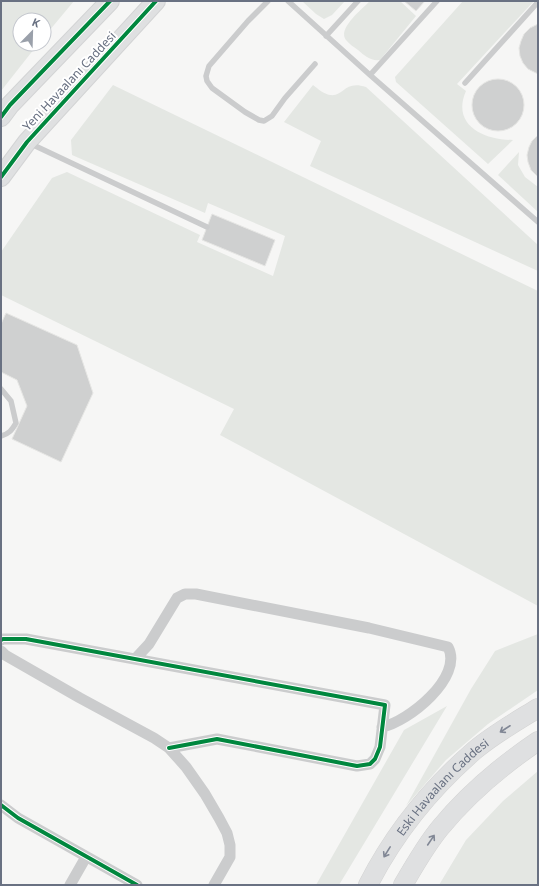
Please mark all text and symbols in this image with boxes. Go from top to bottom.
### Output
north arrow [12,12,52,52]
text: K [30,14,43,31]
street label: Yeni Havaalanı Caddesi [18,28,120,134]
one-way arrow [499,725,511,733]
street label: Eski Havaalanı Caddesi [392,734,492,839]
one-way arrow [427,835,435,846]
one-way arrow [383,846,391,857]

